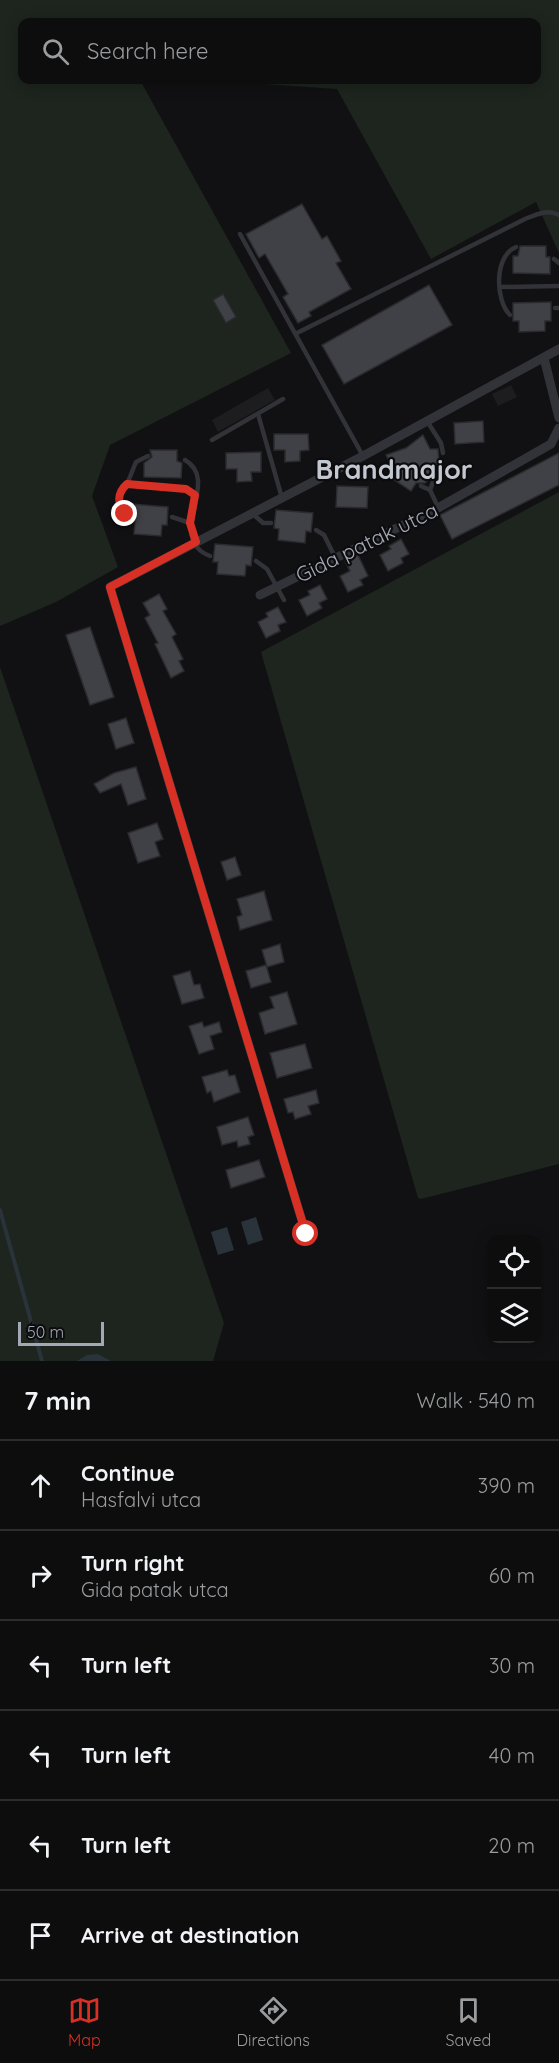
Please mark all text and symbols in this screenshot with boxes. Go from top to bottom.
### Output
search box [18,18,541,84]
icon: search [39,35,72,68]
text: Search here [87,37,208,65]
district label: Brandmajor [316,452,473,486]
street label: Gida patak utca [291,496,442,588]
route end [111,500,137,526]
route start [292,1220,318,1246]
map controls [487,1235,541,1343]
button: locate [487,1235,541,1289]
button: layers [487,1289,541,1343]
scale bar [18,1319,104,1346]
text: 50 m [27,1322,64,1342]
text: 7 min [24,1384,91,1417]
text: Walk · 540 m [417,1388,535,1413]
text: Continue [81,1459,175,1487]
icon: ahead [24,1469,57,1502]
text: 390 m [478,1473,535,1498]
text: Hasfalvi utca [81,1487,201,1512]
text: Turn right [81,1549,185,1577]
icon: right [24,1559,57,1592]
text: 60 m [489,1563,535,1588]
text: Gida patak utca [81,1577,229,1602]
icon: left [24,1649,57,1682]
text: Turn left [81,1651,171,1679]
text: 30 m [489,1653,535,1678]
icon: left [24,1739,57,1772]
text: Turn left [81,1741,171,1769]
text: 40 m [489,1743,535,1768]
icon: left [24,1829,57,1862]
text: Turn left [81,1831,171,1859]
text: 20 m [488,1833,535,1858]
icon: arrive [24,1919,57,1952]
text: Arrive at destination [81,1921,299,1949]
tab: Map [68,1994,101,2050]
tab: Directions [237,1994,310,2050]
tab: Saved [446,1994,491,2050]

